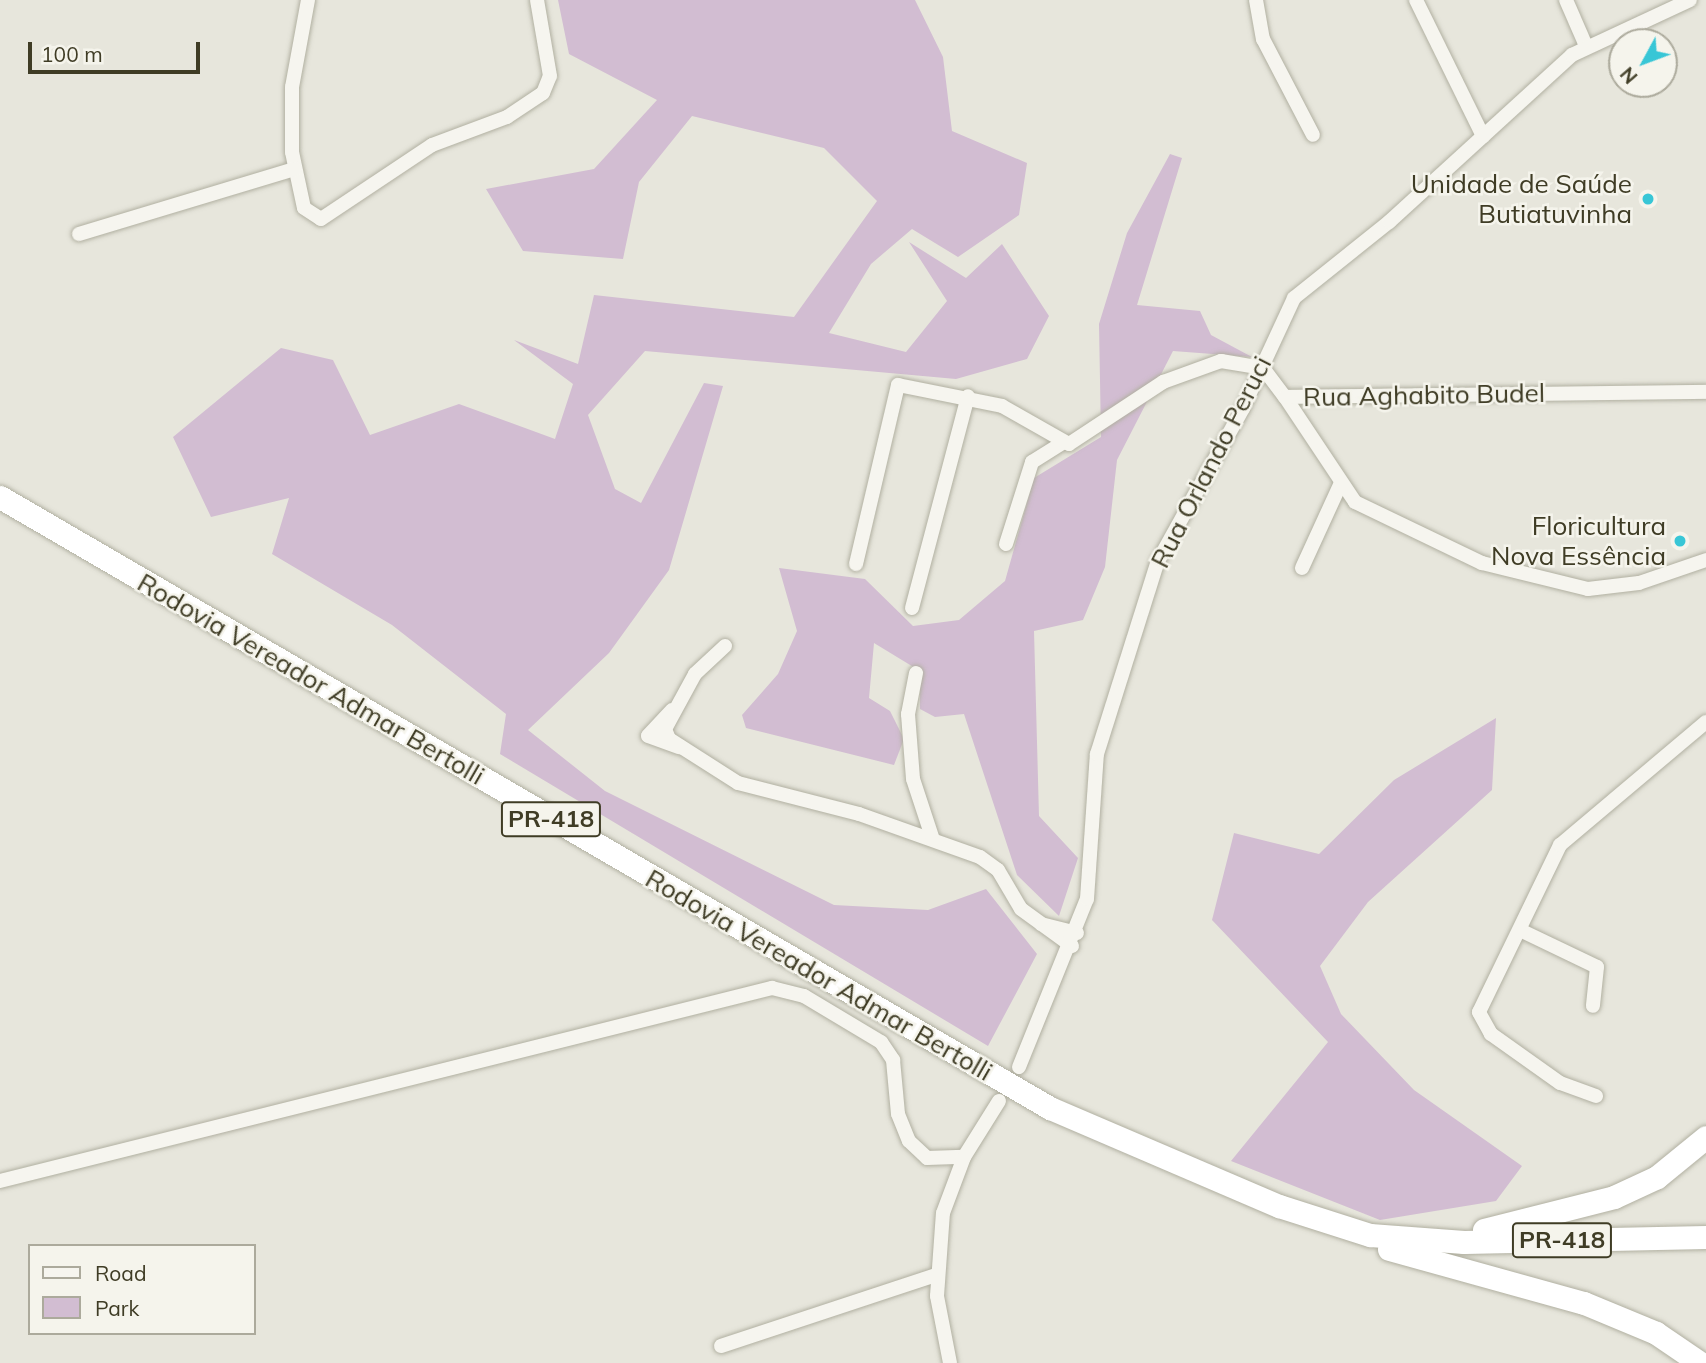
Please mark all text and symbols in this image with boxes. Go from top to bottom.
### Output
scale bar [32,28,203,72]
north arrow [1608,28,1678,98]
text: 100 m [41,41,103,67]
text: N [1615,62,1642,89]
place label: Unidade de Saúde Butiatuvinha [1411,168,1632,230]
marker: Unidade de Saúde Butiatuvinha [1638,189,1658,209]
street label: Rua Orlando Peruci [1144,351,1278,573]
street label: Rua Aghabito Budel [1303,377,1545,413]
place label: Floricultura Nova Essência [1491,510,1666,572]
marker: Floricultura Nova Essência [1672,533,1688,549]
street label: Rodovia Vereador Admar Bertolli [132,567,490,791]
road number: PR-418 [500,798,602,840]
street label: Rodovia Vereador Admar Bertolli [640,863,998,1087]
road number: PR-418 [1511,1220,1613,1260]
legend [28,1244,256,1335]
text: Road [95,1260,146,1286]
text: Park [95,1295,139,1321]

